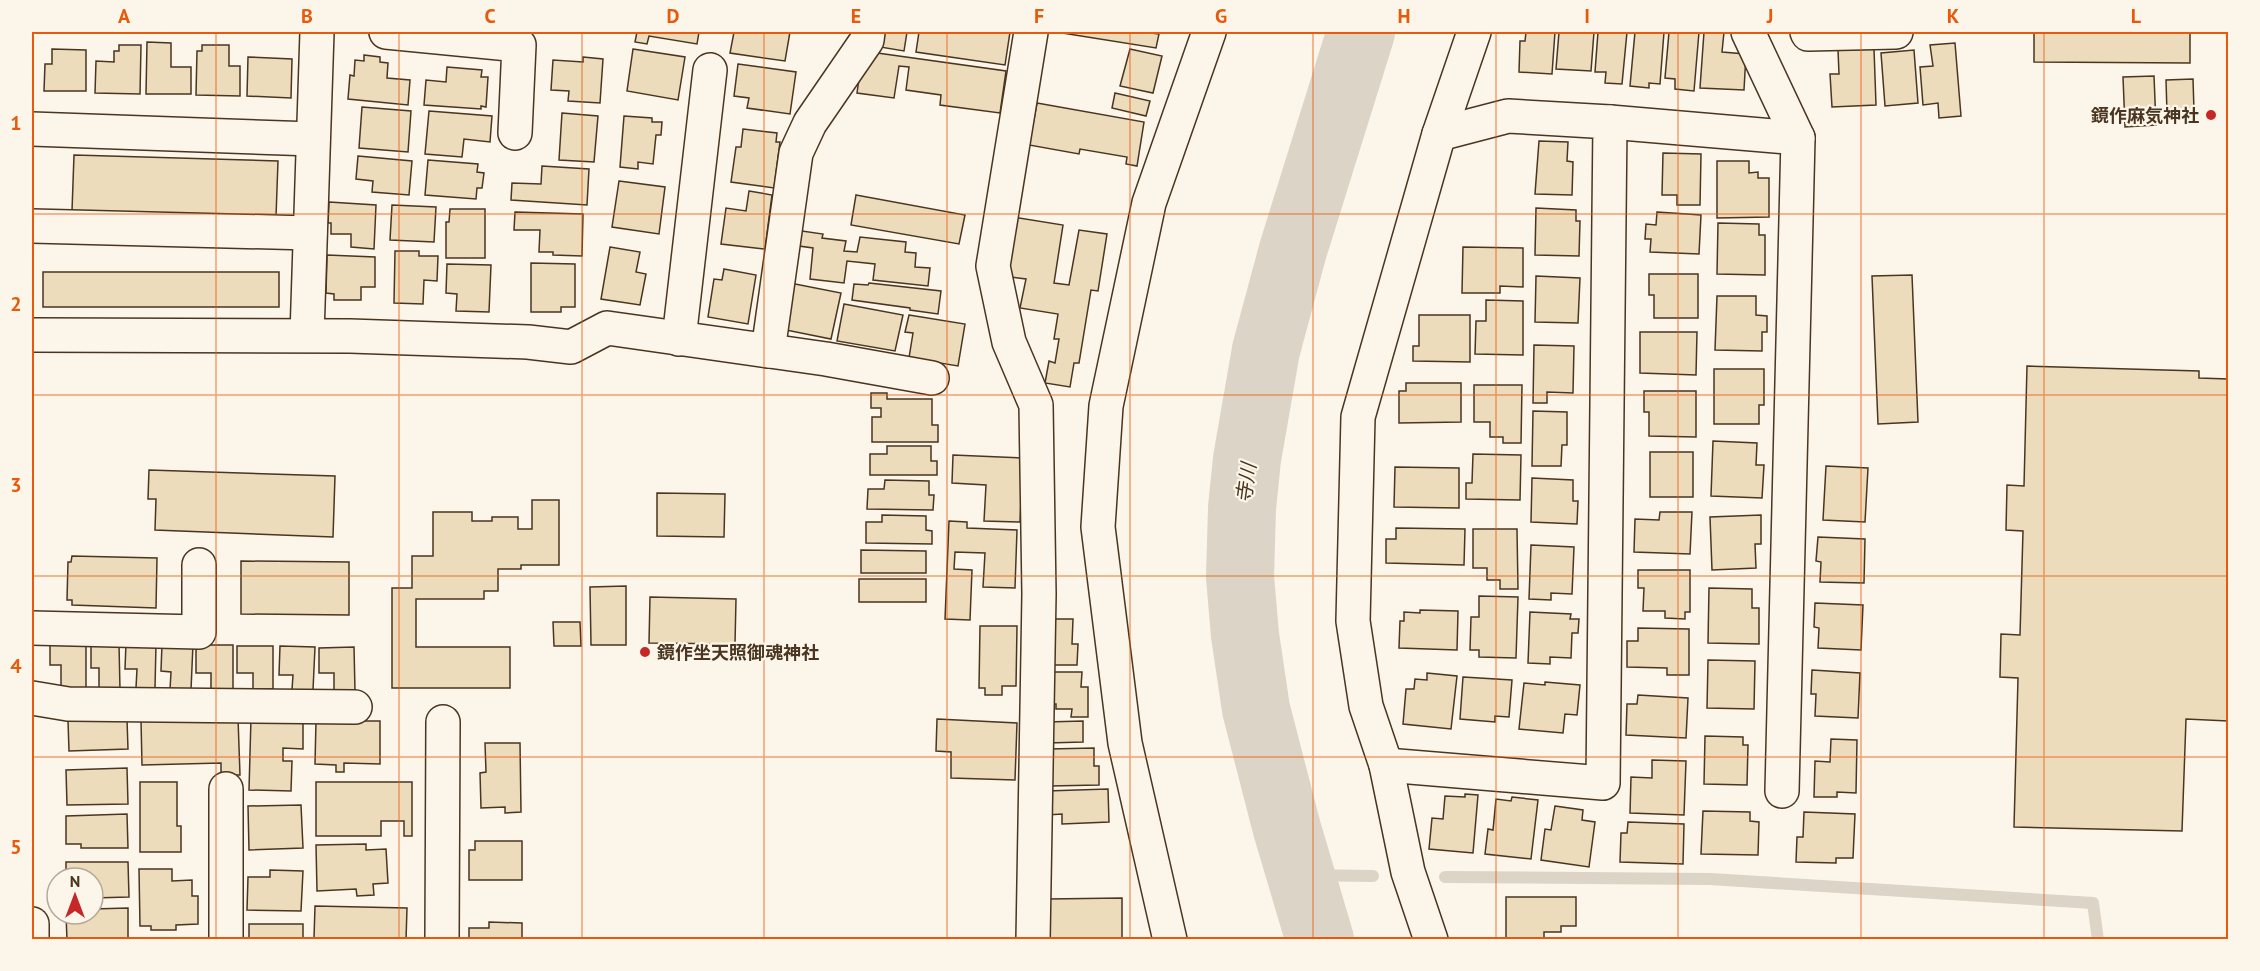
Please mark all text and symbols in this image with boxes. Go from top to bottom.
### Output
text: A [118,3,131,29]
text: B [301,3,313,29]
text: C [484,3,496,29]
text: D [667,3,680,29]
text: E [851,3,861,29]
text: F [1034,3,1044,29]
text: G [1215,3,1227,29]
text: H [1397,3,1411,29]
text: I [1584,3,1590,29]
text: J [1766,3,1773,29]
text: K [1947,3,1960,29]
text: L [2131,3,2142,29]
place label: 鏡作麻気神社 [2090,104,2199,127]
marker: 鏡作麻気神社 [2204,108,2218,122]
text: 1 [10,110,22,136]
text: 2 [10,291,22,317]
water label: 寺川 [1230,459,1262,505]
text: 3 [10,472,22,498]
place label: 鏡作坐天照御魂神社 [656,641,819,664]
marker: 鏡作坐天照御魂神社 [638,645,652,659]
text: 4 [10,653,22,679]
text: 5 [10,834,22,860]
north arrow [45,866,105,926]
text: N [70,871,80,891]

